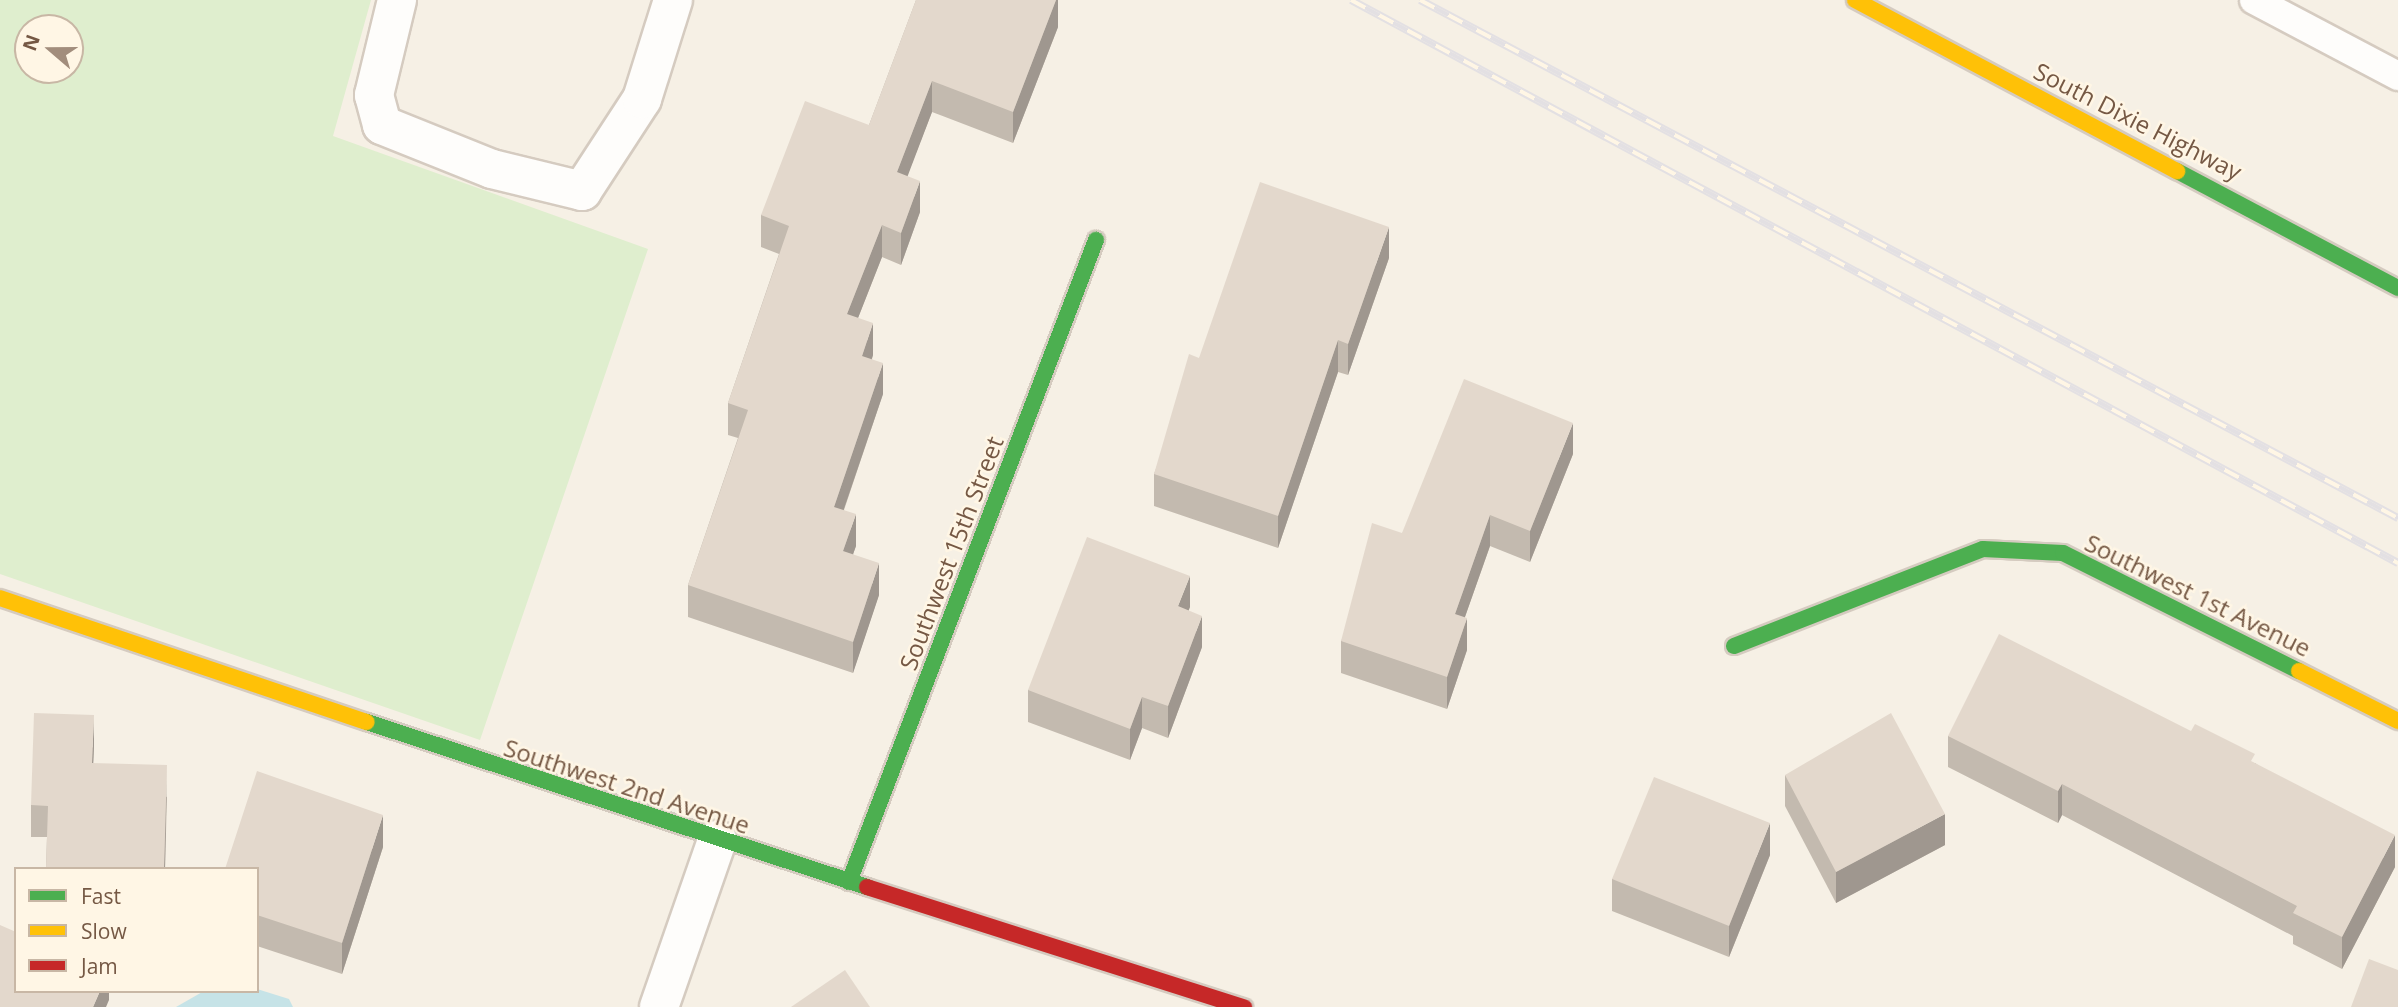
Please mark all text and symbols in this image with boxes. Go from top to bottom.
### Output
north arrow [14,14,84,84]
text: N [16,31,46,54]
street label: South Dixie Highway [2029,56,2247,186]
street label: Southwest 15th Street [893,432,1009,674]
street label: Southwest 1st Avenue [2081,528,2315,662]
street label: Southwest 2nd Avenue [500,733,754,839]
legend [14,867,259,993]
text: Fast [81,882,121,910]
text: Slow [81,917,127,945]
text: Jam [81,952,118,980]

